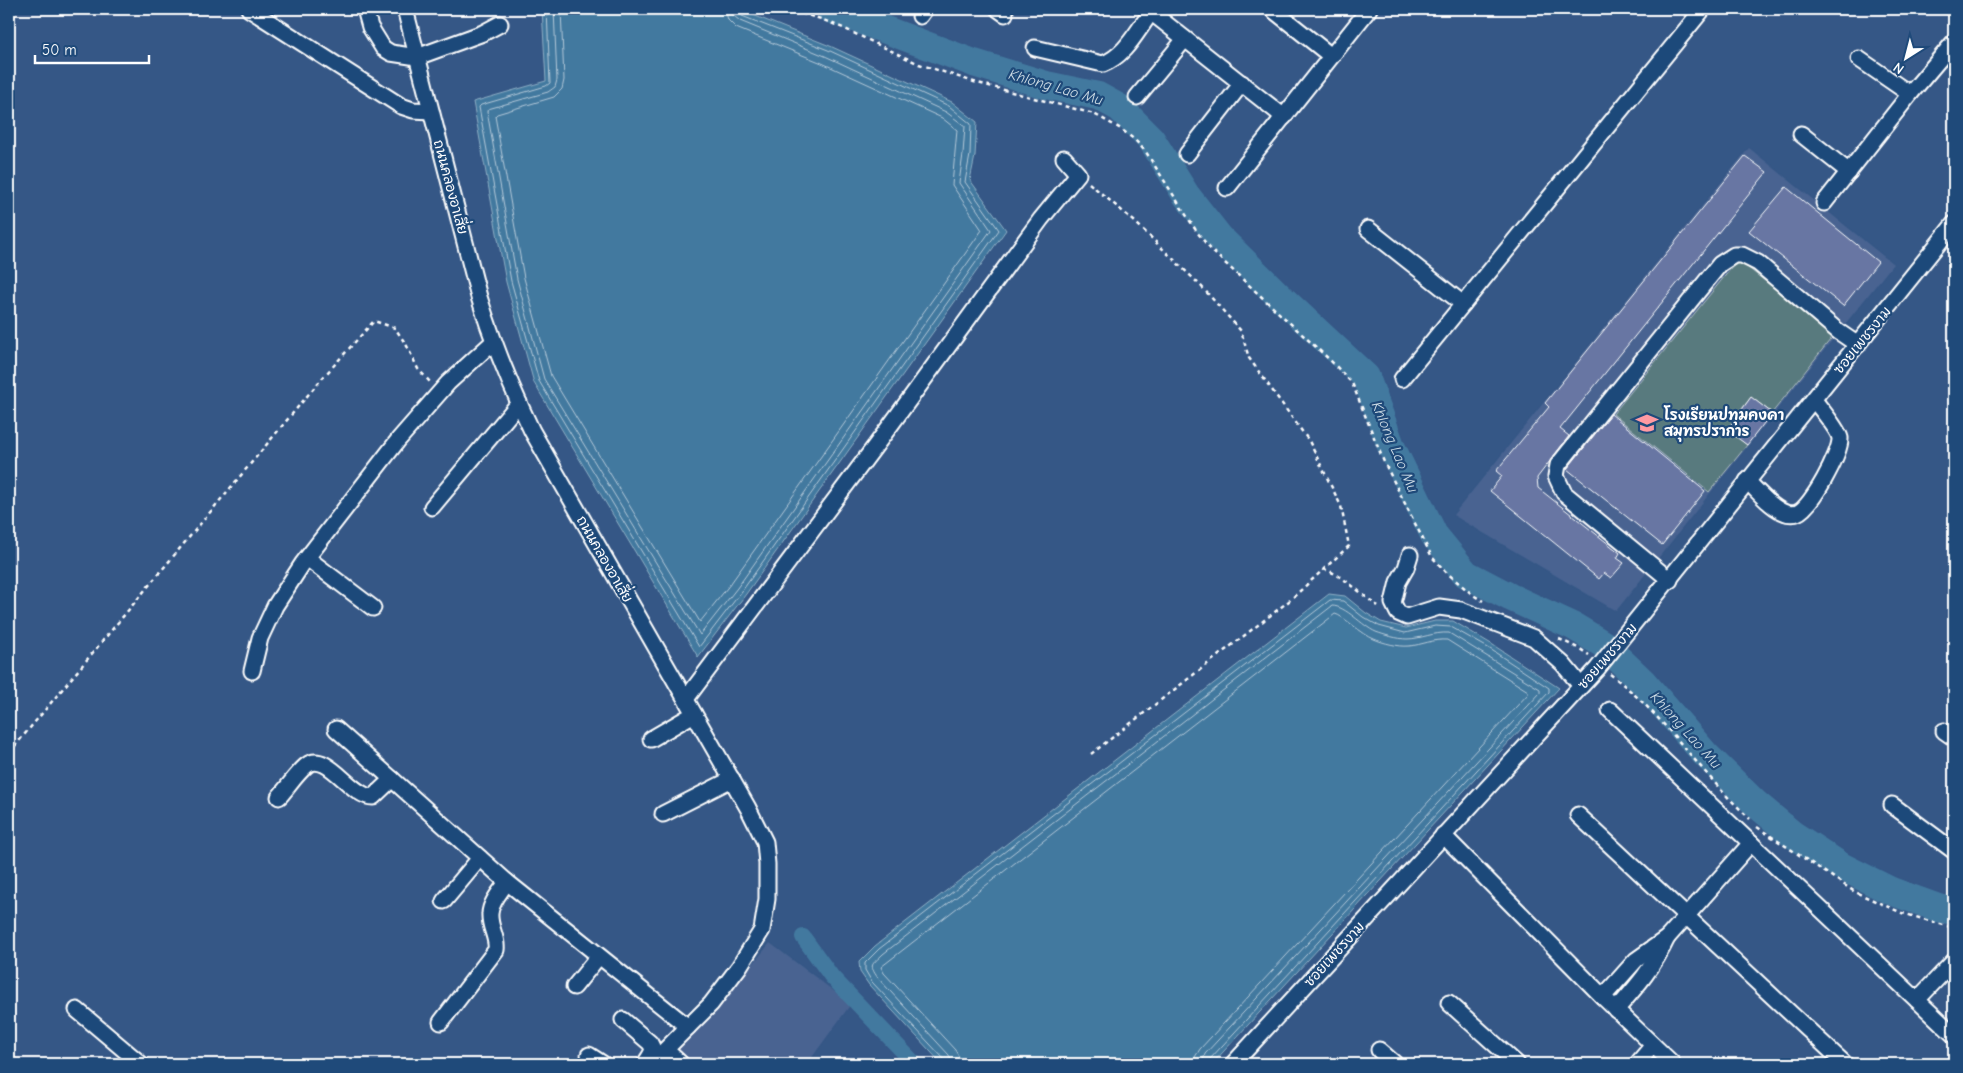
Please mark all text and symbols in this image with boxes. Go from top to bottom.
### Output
scale bar [35,32,149,64]
north arrow [1880,32,1930,82]
text: 50 m [42,41,77,59]
text: N [1890,59,1907,78]
water label: Khlong Lao Mu [1007,65,1105,109]
street label: ถนนคลองอาเสี่ย [430,137,476,236]
street label: ซอยเพชรงาม [1830,303,1895,377]
water label: Khlong Lao Mu [1368,399,1422,495]
place label: โรงเรียนปทุมคงคา สมุทรปราการ [1663,405,1784,442]
school or university icon: โรงเรียนปทุมคงคา สมุทรปราการ [1634,410,1660,436]
street label: ถนนคลองอาเสี่ย [573,510,641,606]
street label: ซอยเพชรงาม [1574,620,1641,693]
water label: Khlong Lao Mu [1647,688,1725,772]
street label: ซอยเพชรงาม [1301,918,1368,990]

